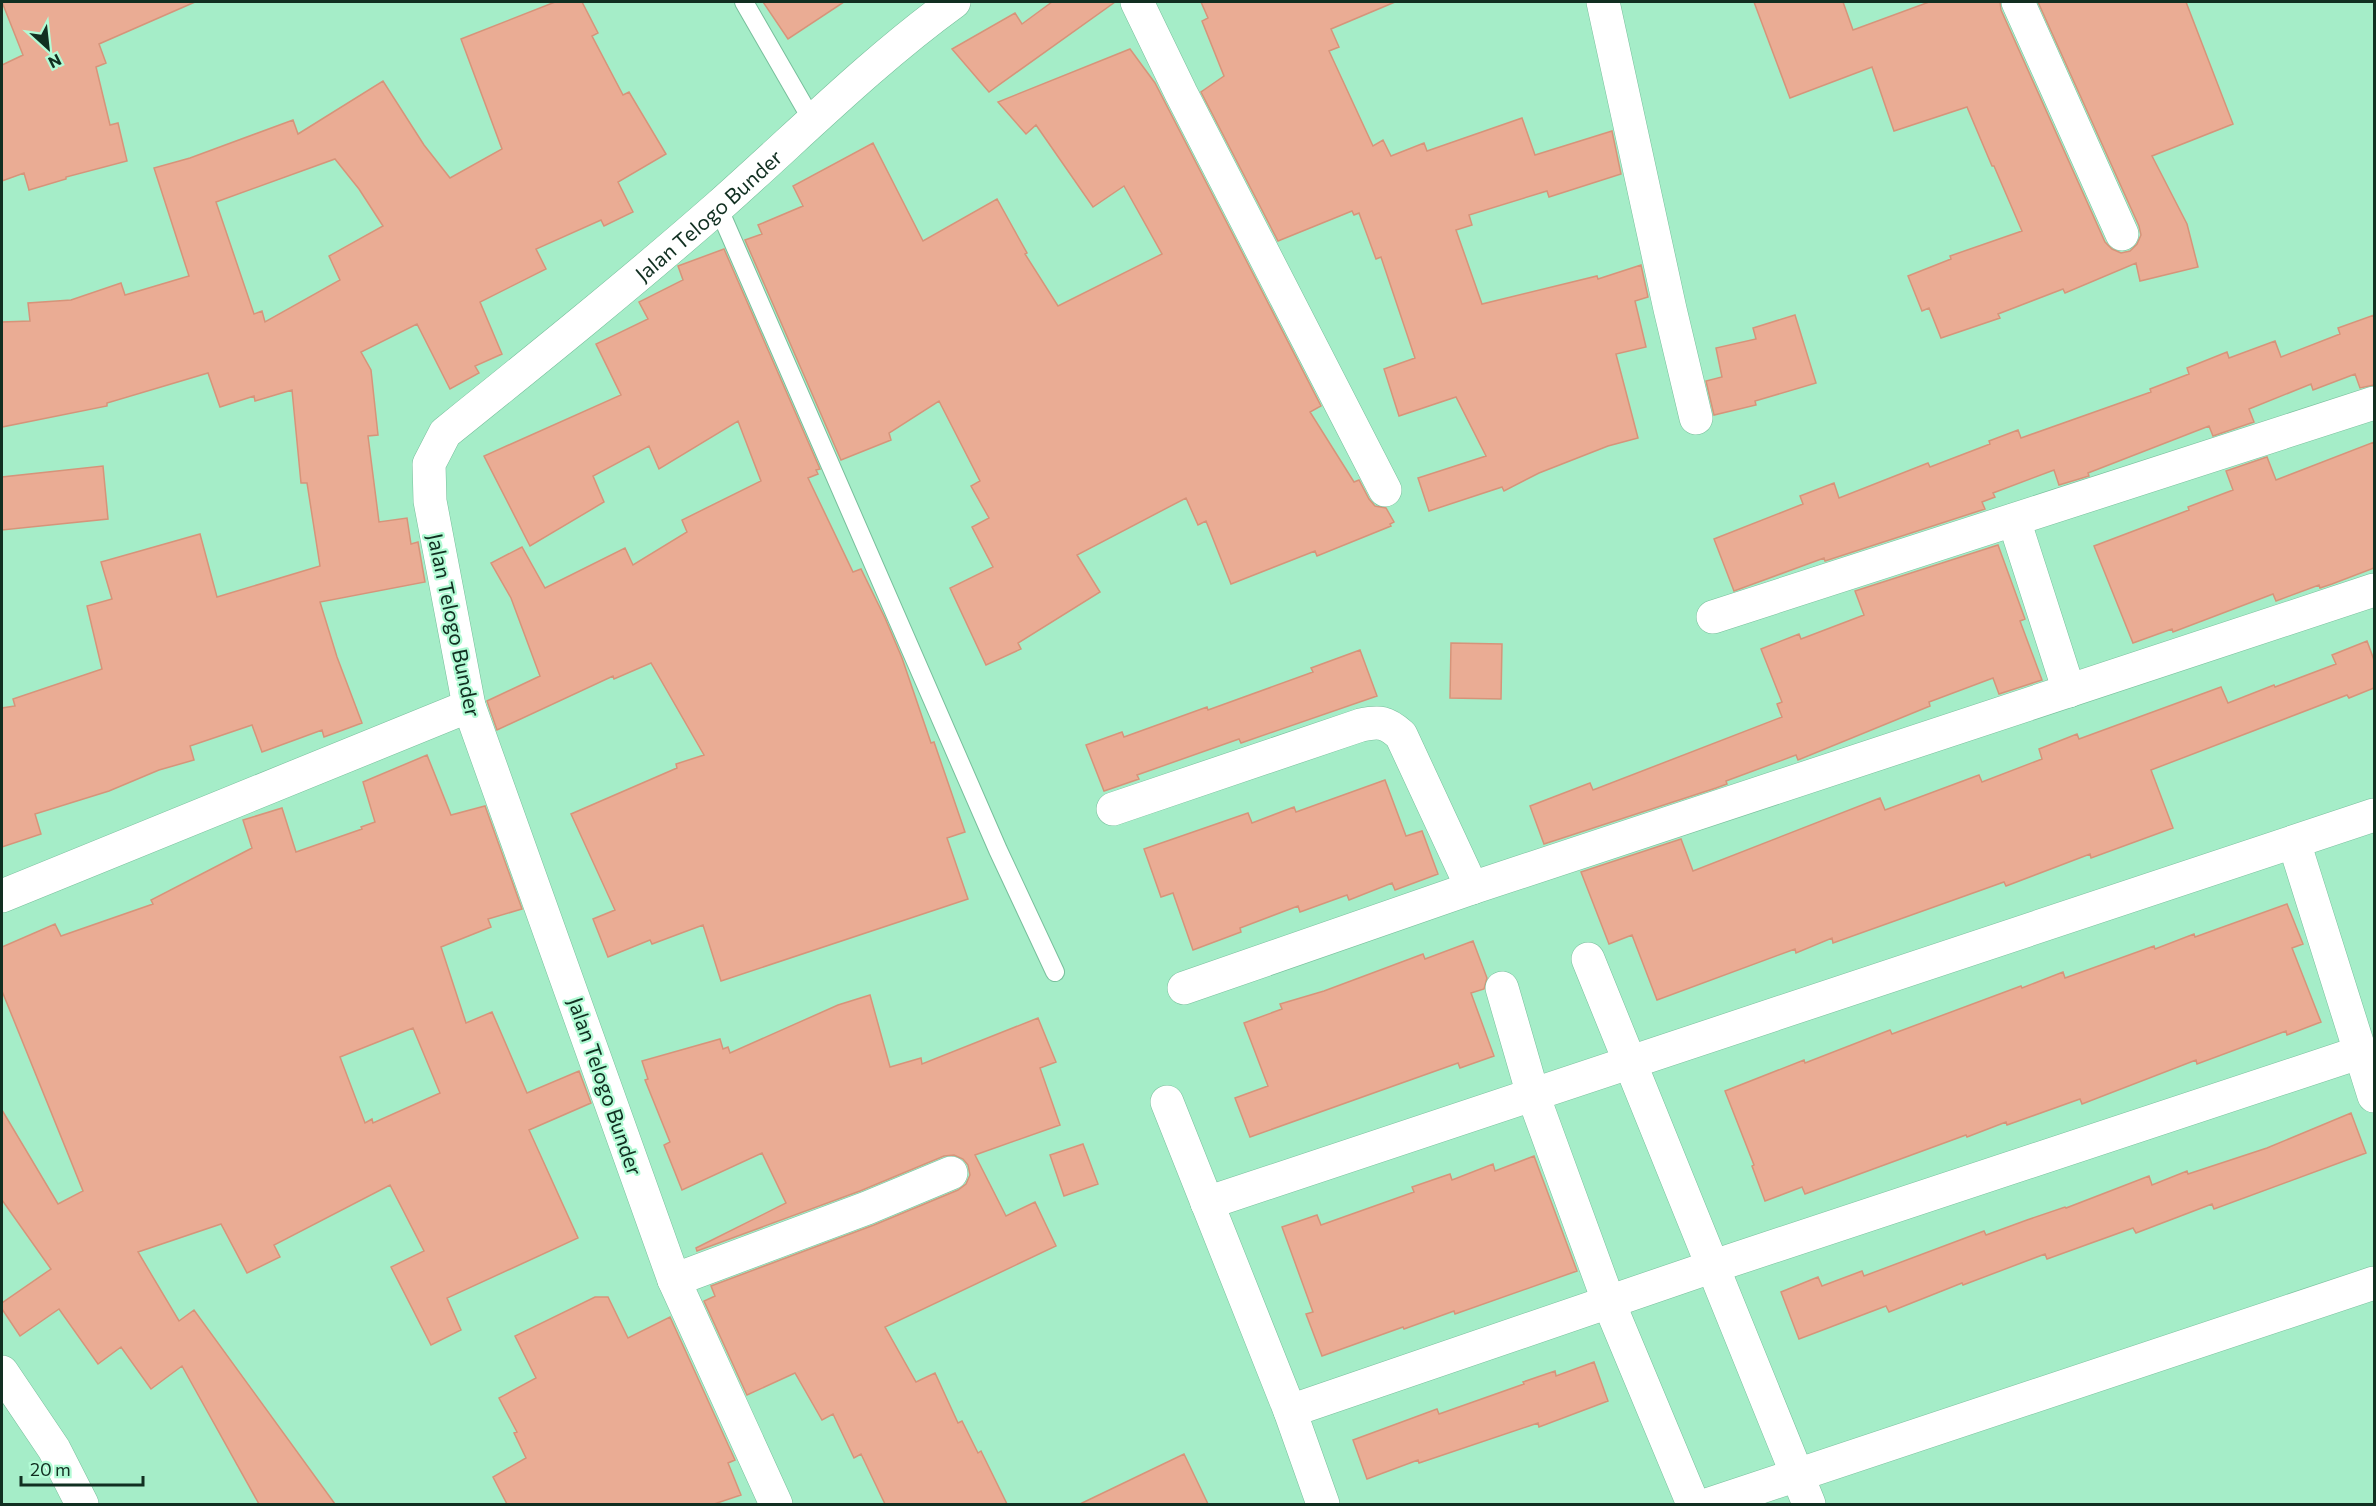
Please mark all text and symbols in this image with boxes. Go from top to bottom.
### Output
north arrow [18,18,78,78]
text: N [45,51,65,73]
street label: Jalan Telogo Bunder [629,143,786,286]
street label: Jalan Telogo Bunder [423,531,487,719]
street label: Jalan Telogo Bunder [564,994,648,1178]
scale bar [21,1449,142,1487]
text: 20 m [30,1458,71,1480]

